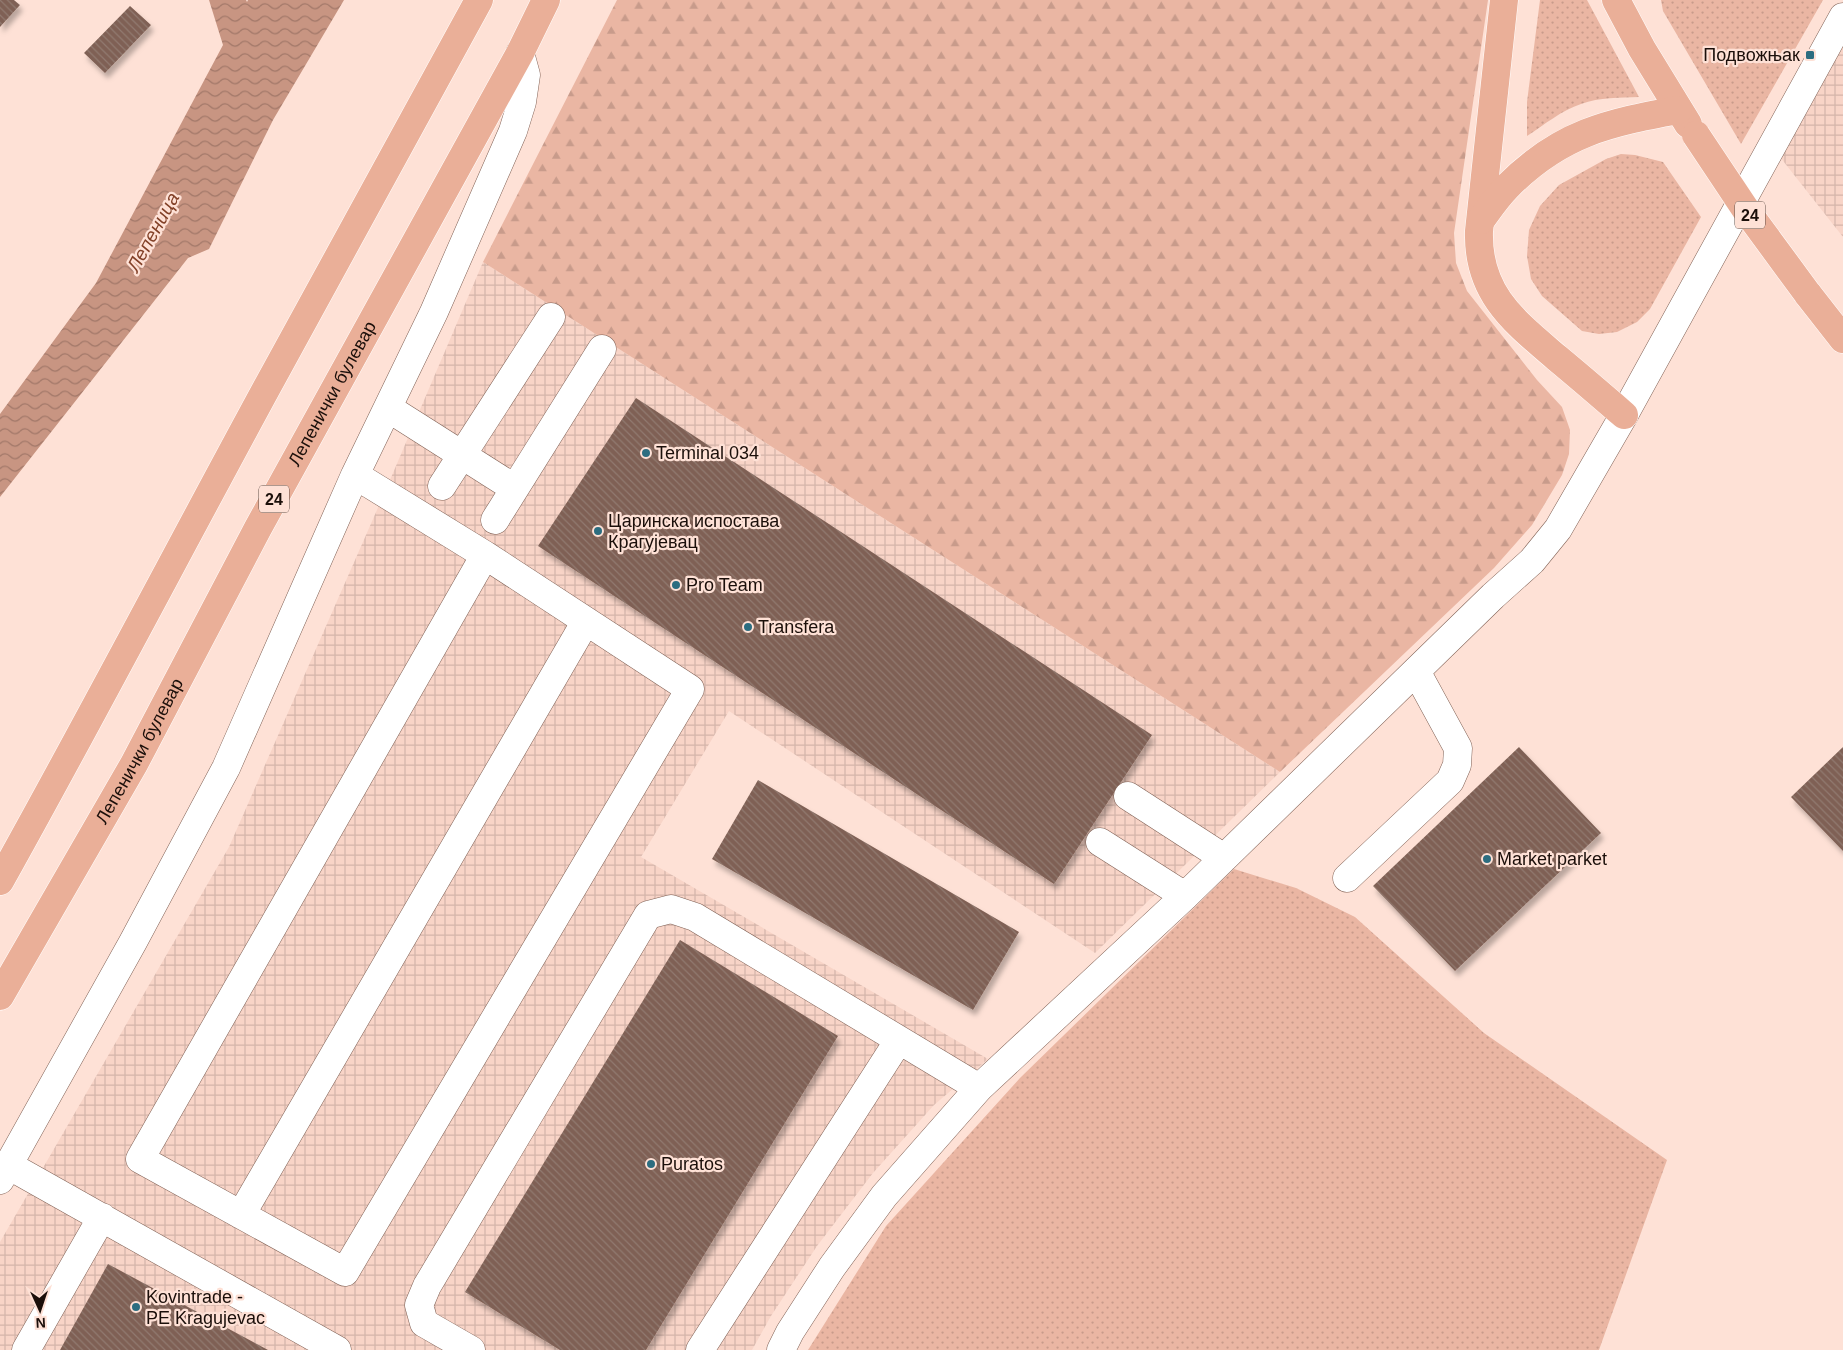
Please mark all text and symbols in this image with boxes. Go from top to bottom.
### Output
place label: Подвожњак [1703,45,1800,65]
marker: Подвожњак [1804,49,1816,61]
water label: Лепеница [122,189,183,277]
road number: 24 [1735,202,1765,228]
street label: Лепенички булевар [284,318,380,470]
place label: Terminal 034 [656,443,759,463]
marker: Terminal 034 [640,447,652,459]
road number: 24 [259,486,289,512]
place label: Царинска испостава Крагујевац [608,511,780,552]
marker: Царинска испостава Крагујевац [592,525,604,537]
place label: Pro Team [686,575,763,595]
marker: Pro Team [670,579,682,591]
place label: Transfera [758,617,835,637]
marker: Transfera [742,621,754,633]
street label: Лепенички булевар [92,675,187,827]
place label: Market parket [1497,849,1607,869]
marker: Market parket [1481,853,1493,865]
place label: Puratos [661,1154,723,1174]
marker: Puratos [645,1158,657,1170]
north arrow [15,1285,65,1335]
place label: Kovintrade - PE Kragujevac [146,1287,265,1328]
marker: Kovintrade - PE Kragujevac [130,1301,142,1313]
text: N [35,1315,46,1331]

